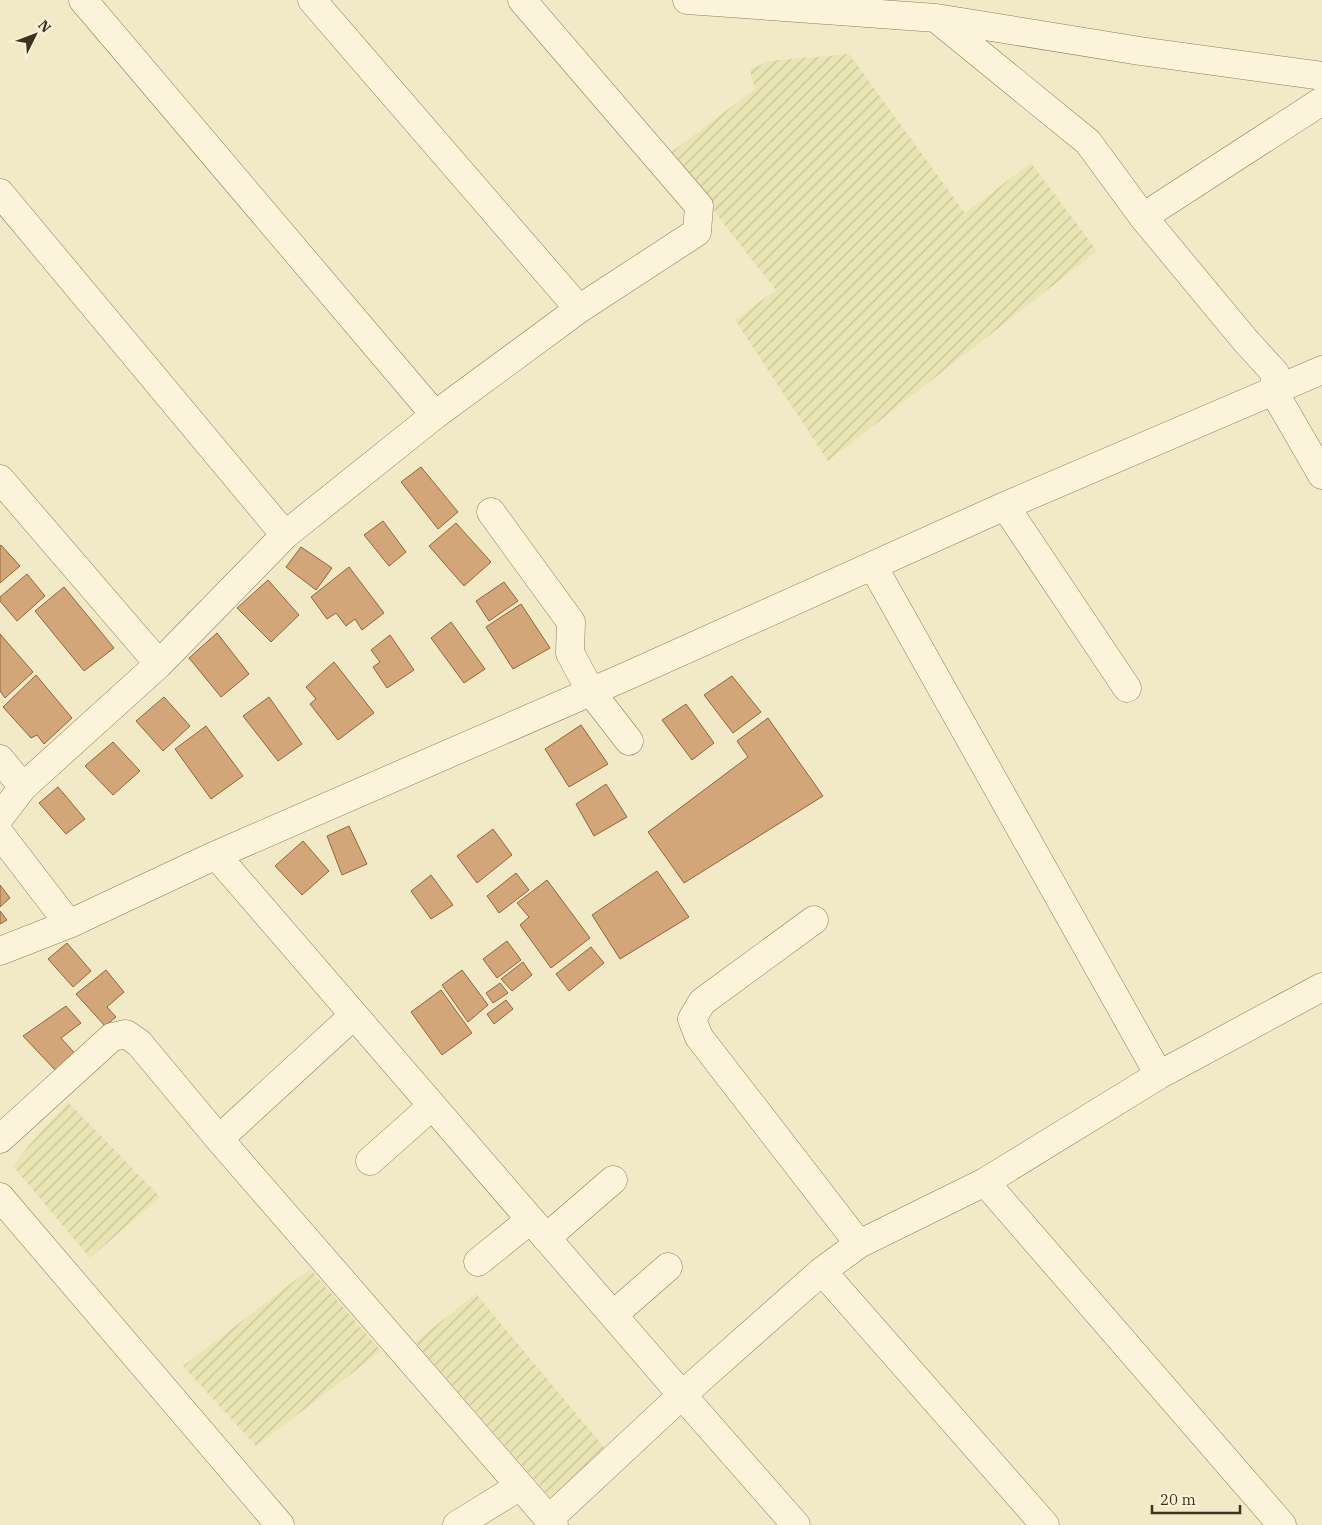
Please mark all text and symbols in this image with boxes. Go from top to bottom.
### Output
north arrow [10,10,60,60]
text: N [34,16,55,36]
scale bar [1152,1482,1240,1514]
text: 20 m [1160,1490,1196,1509]

